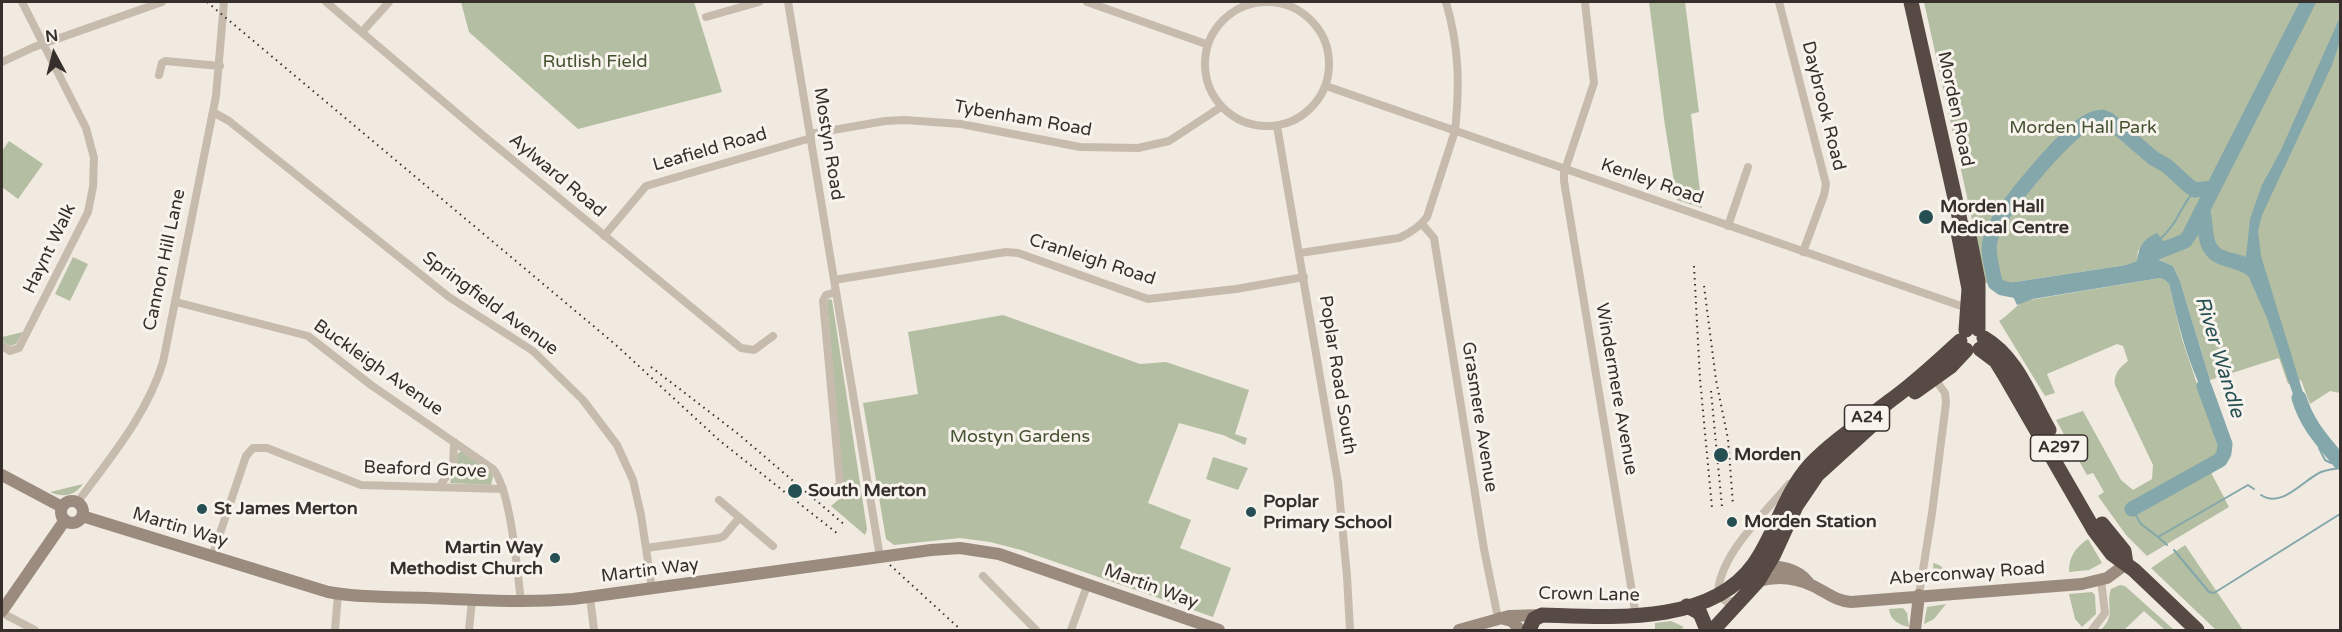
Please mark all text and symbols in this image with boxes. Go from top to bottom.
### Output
north arrow [24,24,84,84]
text: N [44,25,59,47]
street label: Daybrook Road [1796,39,1850,173]
street label: Morden Road [1932,49,1978,169]
park label: Rutlish Field [542,51,648,73]
street label: Mostyn Road [808,86,848,202]
street label: Tybenham Road [952,96,1094,142]
park label: Morden Hall Park [2009,117,2157,139]
street label: Leafield Road [650,123,770,177]
street label: Aylward Road [504,129,610,223]
street label: Kenley Road [1598,154,1706,210]
street label: Cannon Hill Lane [139,187,191,333]
place label: Morden Hall Medical Centre [1940,196,2069,238]
street label: Haynt Walk [19,200,81,298]
marker: Morden Hall Medical Centre [1917,208,1935,226]
street label: Cranleigh Road [1026,229,1158,291]
street label: Springfield Avenue [418,247,562,361]
water label: River Wandle [2189,293,2249,421]
street label: Poplar Road South [1314,294,1360,456]
street label: Windermere Avenue [1590,301,1642,477]
street label: Buckleigh Avenue [309,315,447,421]
street label: Grasmere Avenue [1456,340,1502,494]
road number: A24 [1844,405,1890,431]
park label: Mostyn Gardens [950,426,1090,448]
road number: A297 [2030,435,2088,461]
place label: Morden [1734,444,1801,466]
marker: Morden [1712,446,1730,464]
street label: Beaford Grove [363,457,487,483]
place label: South Merton [808,480,926,502]
marker: South Merton [786,482,804,500]
place label: Poplar Primary School [1263,491,1392,534]
place label: St James Merton [214,498,358,520]
marker: St James Merton [195,502,209,516]
street label: Martin Way [130,503,230,553]
marker: Poplar Primary School [1244,505,1258,519]
place label: Morden Station [1744,511,1877,533]
marker: Morden Station [1725,515,1739,529]
place label: Martin Way Methodist Church [389,537,543,580]
marker: Martin Way Methodist Church [548,551,562,565]
street label: Martin Way [600,554,700,588]
street label: Aberconway Road [1888,558,2046,590]
street label: Martin Way [1101,560,1201,614]
street label: Crown Lane [1538,583,1640,607]

